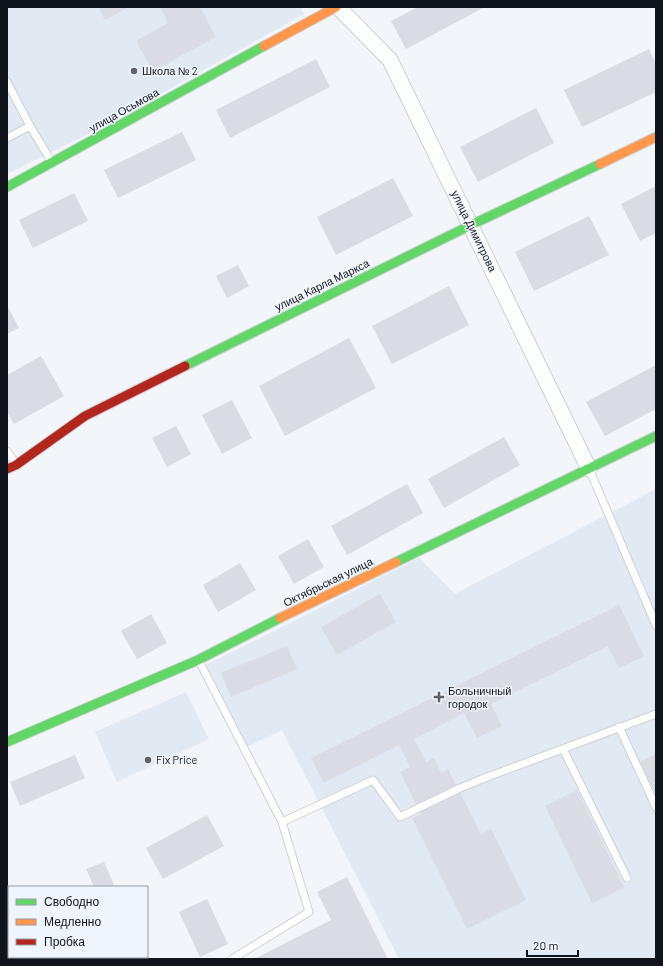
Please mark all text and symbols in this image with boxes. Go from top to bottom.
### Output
place label: Школа № 2 [142,64,198,77]
marker: Школа № 2 [129,66,139,76]
street label: улица Осьмова [87,85,162,134]
street label: улица Димитрова [449,188,500,274]
street label: улица Карла Маркса [272,256,372,313]
street label: Октябрьская улица [281,554,375,609]
place label: Больничный городок [448,684,511,710]
marker: Больничный городок [433,691,445,703]
place label: Fix Price [156,753,198,766]
marker: Fix Price [143,755,153,765]
legend [8,886,148,958]
text: Свободно [44,894,99,909]
text: Медленно [44,914,101,929]
scale bar [527,932,578,958]
text: Пробка [44,934,85,949]
text: 20 m [533,938,559,952]

